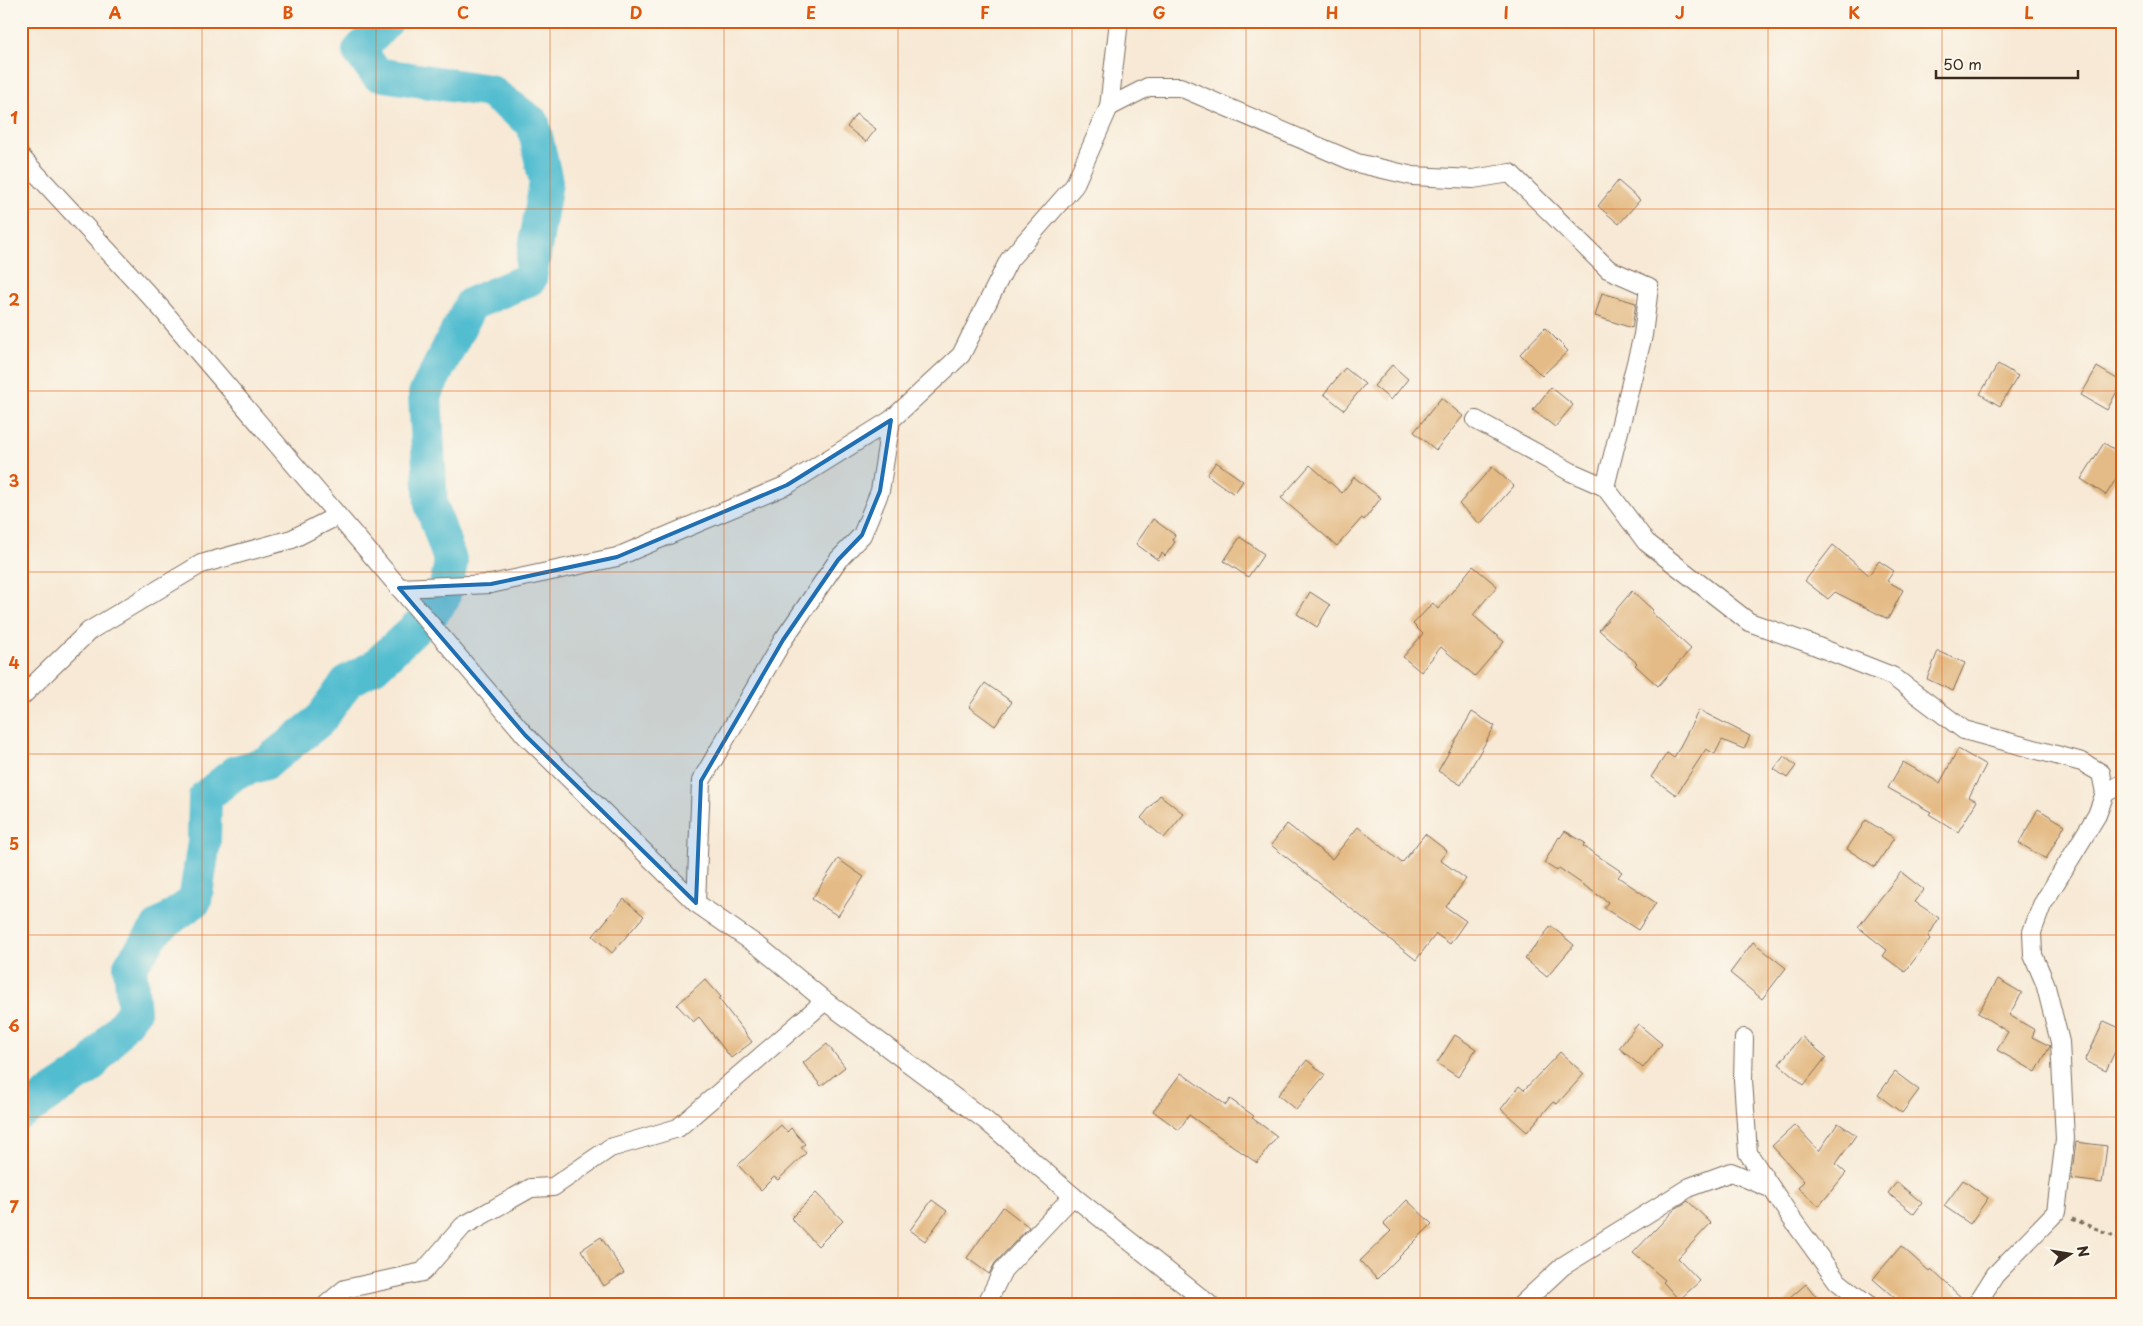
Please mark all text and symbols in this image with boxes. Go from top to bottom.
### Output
text: A [109,0,122,24]
text: B [283,0,294,24]
text: C [457,0,469,24]
text: D [630,0,642,24]
text: E [806,0,816,24]
text: F [980,0,990,24]
text: G [1152,0,1166,24]
text: H [1326,0,1338,24]
text: I [1503,0,1509,24]
text: J [1675,0,1685,24]
text: K [1848,0,1860,24]
text: L [2024,0,2034,24]
scale bar [1936,48,2078,80]
text: 50 m [1943,52,1982,75]
text: 1 [10,105,18,129]
text: 2 [8,287,20,311]
text: 3 [9,468,19,492]
text: 4 [9,650,20,674]
text: 5 [9,831,19,855]
text: 6 [8,1013,20,1037]
text: 7 [9,1194,19,1218]
north arrow [2046,1228,2096,1278]
text: N [2072,1244,2095,1259]

